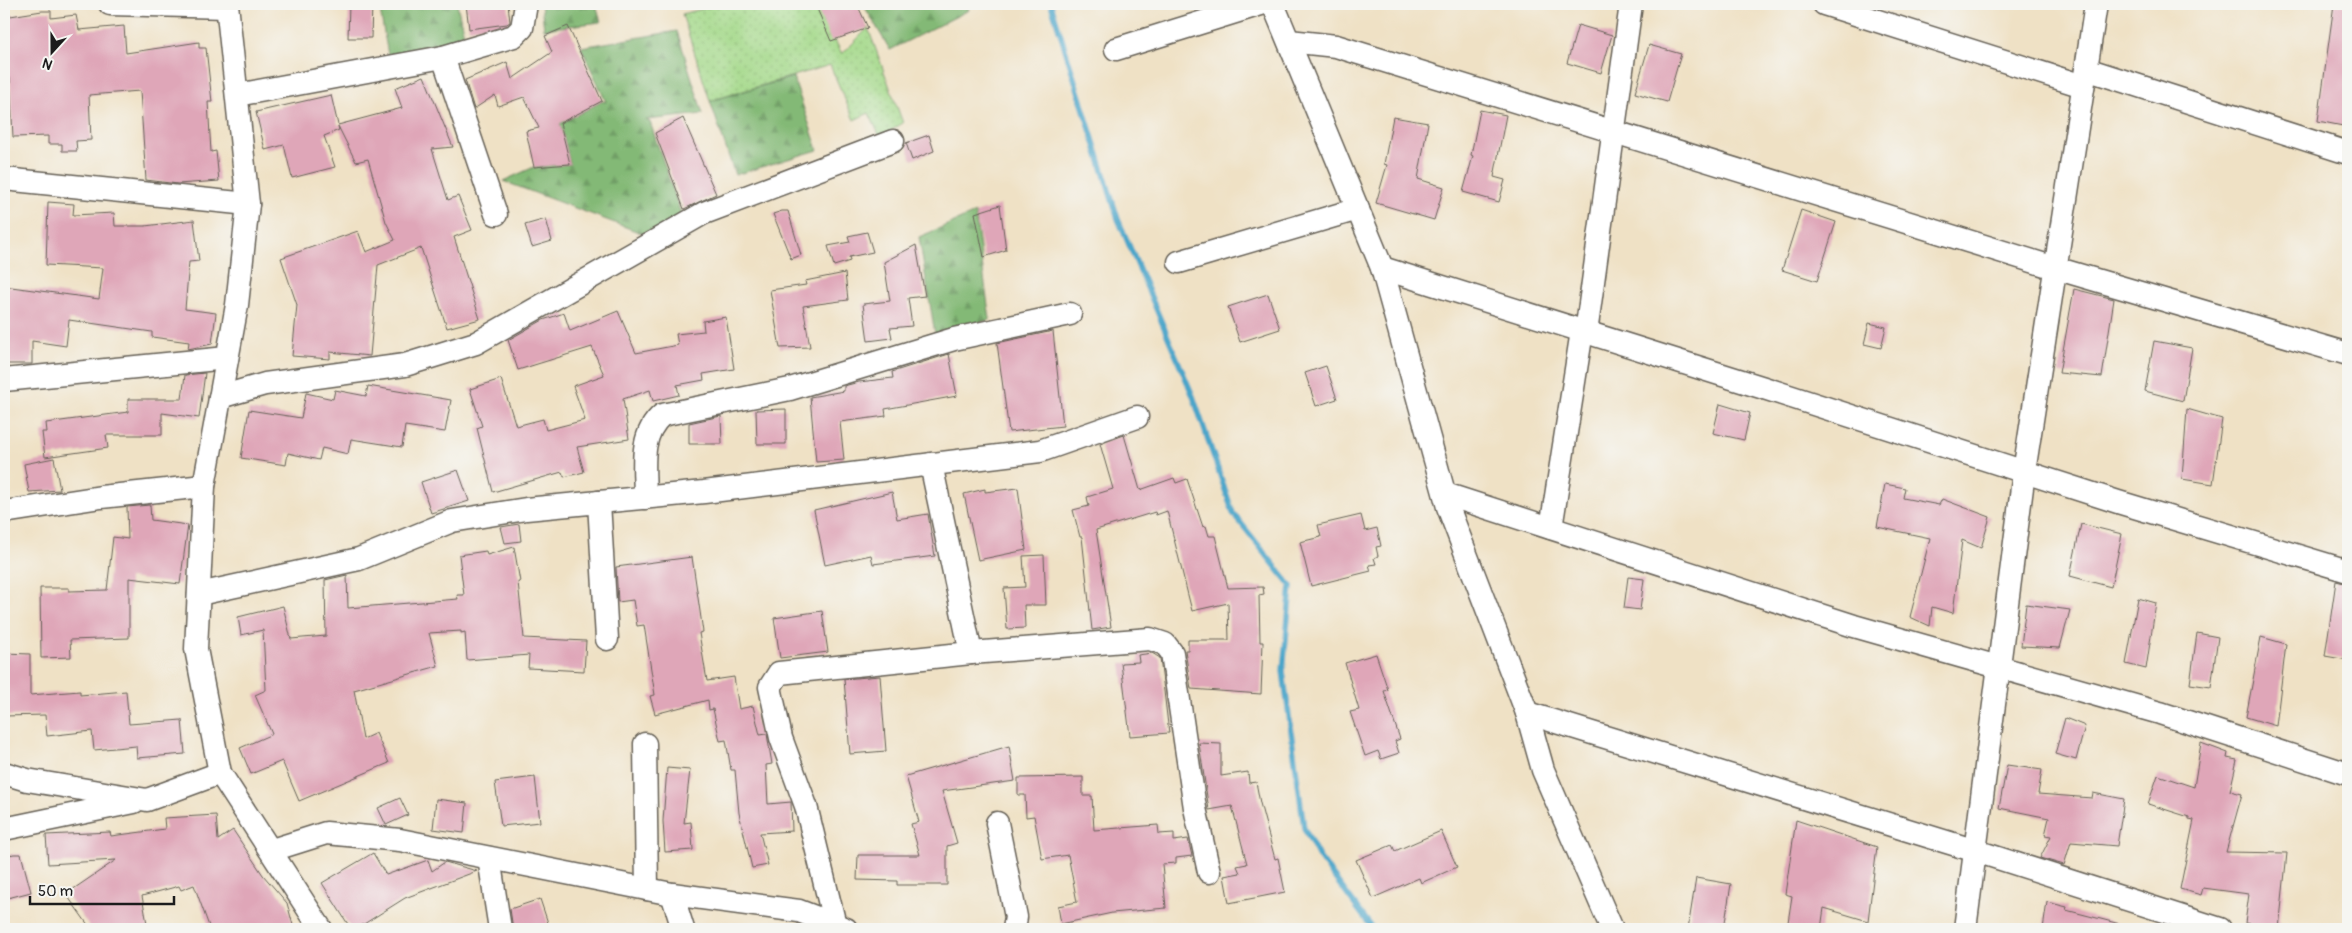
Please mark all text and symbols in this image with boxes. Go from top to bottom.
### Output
north arrow [28,28,78,78]
text: N [40,54,55,73]
scale bar [30,873,174,905]
text: 50 m [38,882,73,901]

